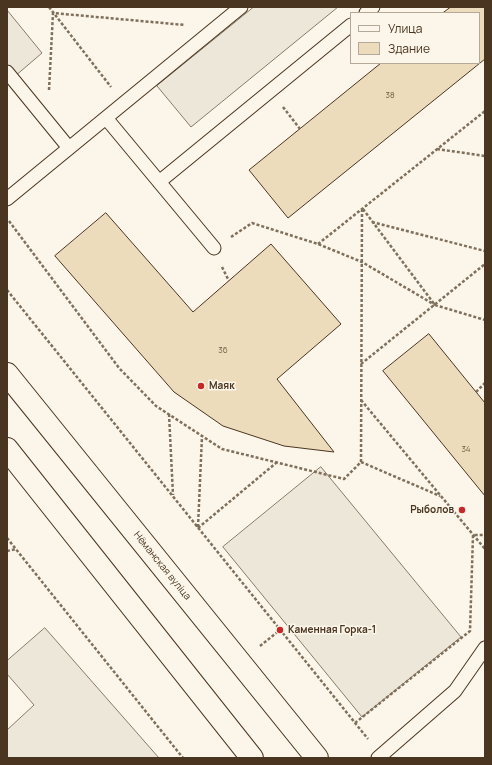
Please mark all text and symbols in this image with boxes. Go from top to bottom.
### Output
legend [350,12,480,64]
text: Улица [388,20,422,37]
text: Здание [388,40,430,57]
house number: 38 [385,91,395,101]
house number: 36 [218,346,228,356]
place label: Маяк [209,380,235,392]
marker: Маяк [196,381,206,391]
house number: 34 [461,445,471,455]
place label: Рыболов [410,504,454,516]
marker: Рыболов [457,505,467,515]
street label: Нёманская вуліца [131,529,193,603]
place label: Каменная Горка-1 [288,624,376,636]
marker: Каменная Горка-1 [275,625,285,635]

